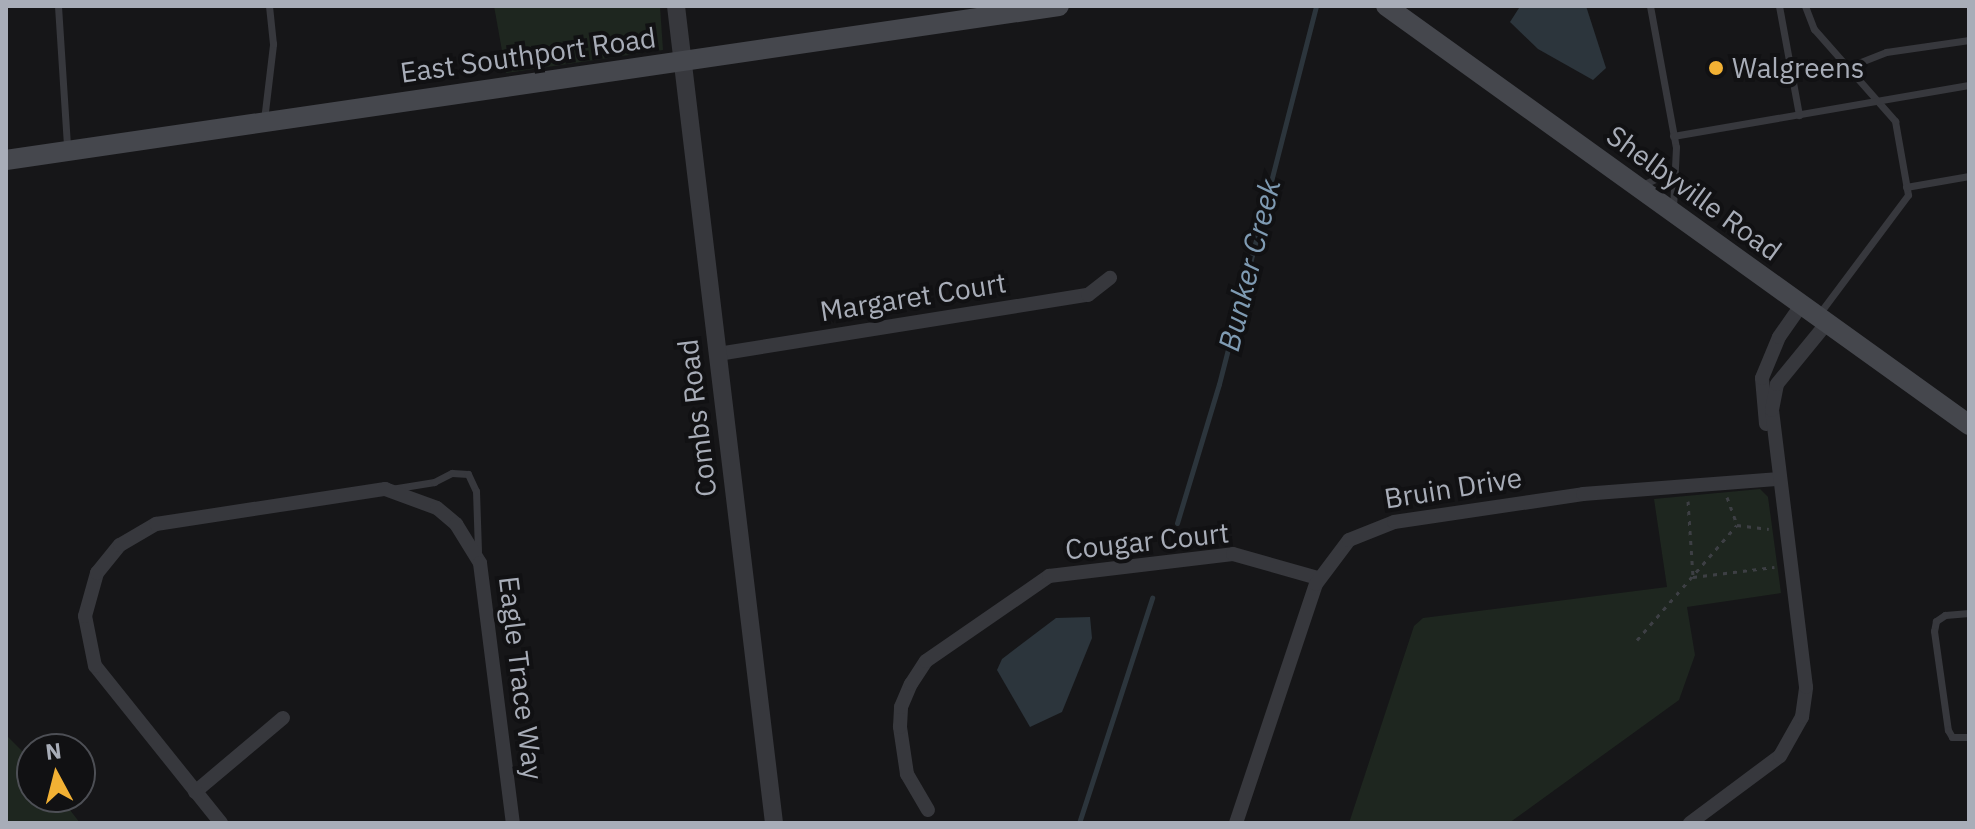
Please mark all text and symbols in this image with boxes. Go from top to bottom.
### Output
street label: East Southport Road [398,20,658,90]
place label: Walgreens [1732,51,1864,85]
marker: Walgreens [1707,59,1725,77]
street label: Shelbyville Road [1600,118,1788,268]
water label: Bunker Creek [1210,175,1288,355]
street label: Margaret Court [817,266,1009,328]
street label: Combs Road [671,337,723,499]
street label: Bruin Drive [1382,461,1524,515]
street label: Cougar Court [1063,516,1231,566]
street label: Eagle Trace Way [492,574,550,782]
north arrow [16,733,96,813]
text: N [44,735,63,766]

